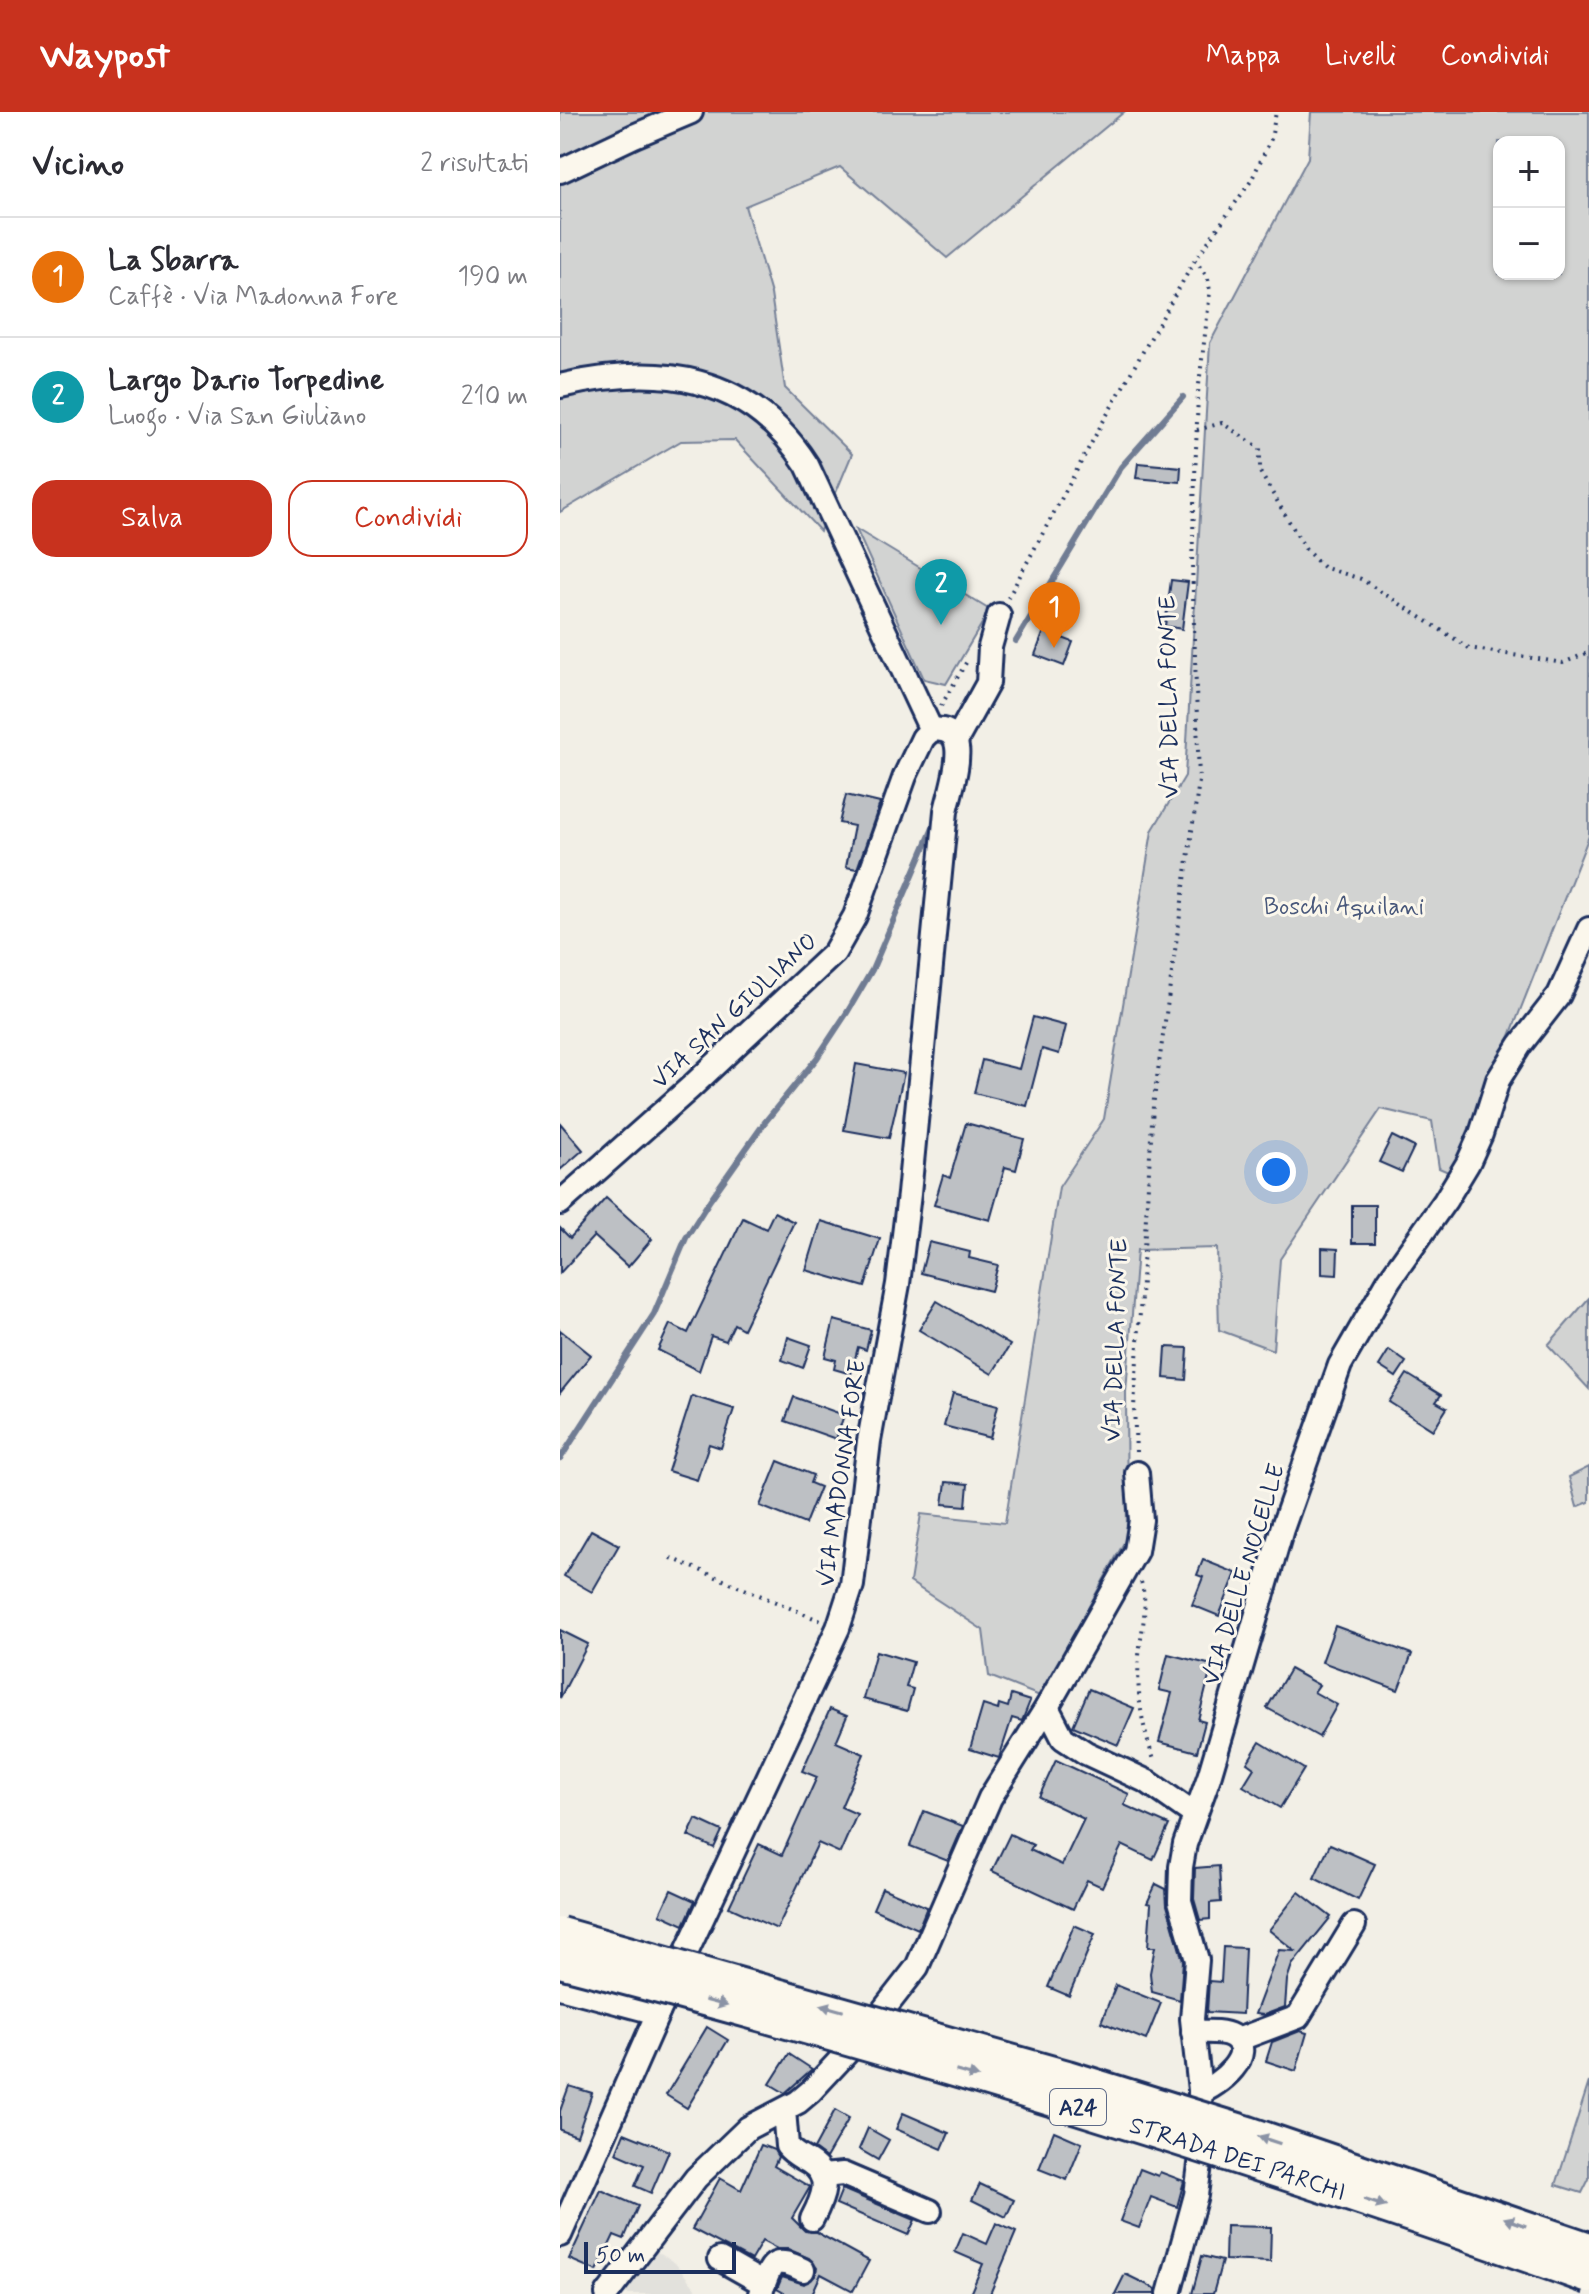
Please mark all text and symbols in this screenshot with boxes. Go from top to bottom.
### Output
text: Waypost [40,32,170,81]
text: Mappa [1206,38,1281,75]
text: Livelli [1325,38,1396,75]
text: Condividi [1440,38,1549,75]
map controls [1493,136,1565,280]
button: + [1493,136,1565,208]
text: Vicino [32,142,124,187]
text: 2 risultati [420,147,528,181]
button: − [1493,208,1565,280]
text: La Sbarra [108,241,238,280]
text: 1 [52,260,64,294]
text: 190 m [458,260,528,294]
text: Caffè · Via Madonna Fore [108,280,398,314]
text: Largo Dario Torpedine [108,361,384,400]
text: 2 [52,380,64,414]
text: 210 m [461,380,528,414]
text: Luogo · Via San Giuliano [108,400,366,434]
button: Salva [32,480,272,557]
button: Condividi [288,480,528,557]
pin: 2 [915,559,967,625]
pin: 1 [1028,582,1080,648]
street label: VIA DELLA FONTE [1152,595,1187,799]
park label: Boschi Aquilani [1264,892,1424,923]
street label: VIA SAN GIULIANO [646,926,824,1096]
your location [1256,1152,1296,1192]
street label: VIA DELLA FONTE [1097,1238,1136,1442]
street label: VIA MADONNA FORE [811,1358,874,1589]
street label: VIA DELLE NOCELLE [1196,1460,1293,1689]
one-way arrow [705,1997,729,2010]
one-way arrow [820,2002,845,2014]
one-way arrow [955,2068,979,2081]
road number: A24 [1050,2089,1106,2125]
street label: STRADA DEI PARCHI [1125,2110,1350,2209]
one-way arrow [1257,2133,1281,2145]
one-way arrow [1363,2197,1387,2209]
one-way arrow [1503,2216,1527,2228]
scale bar [584,2238,736,2274]
text: 50 m [596,2242,645,2270]

